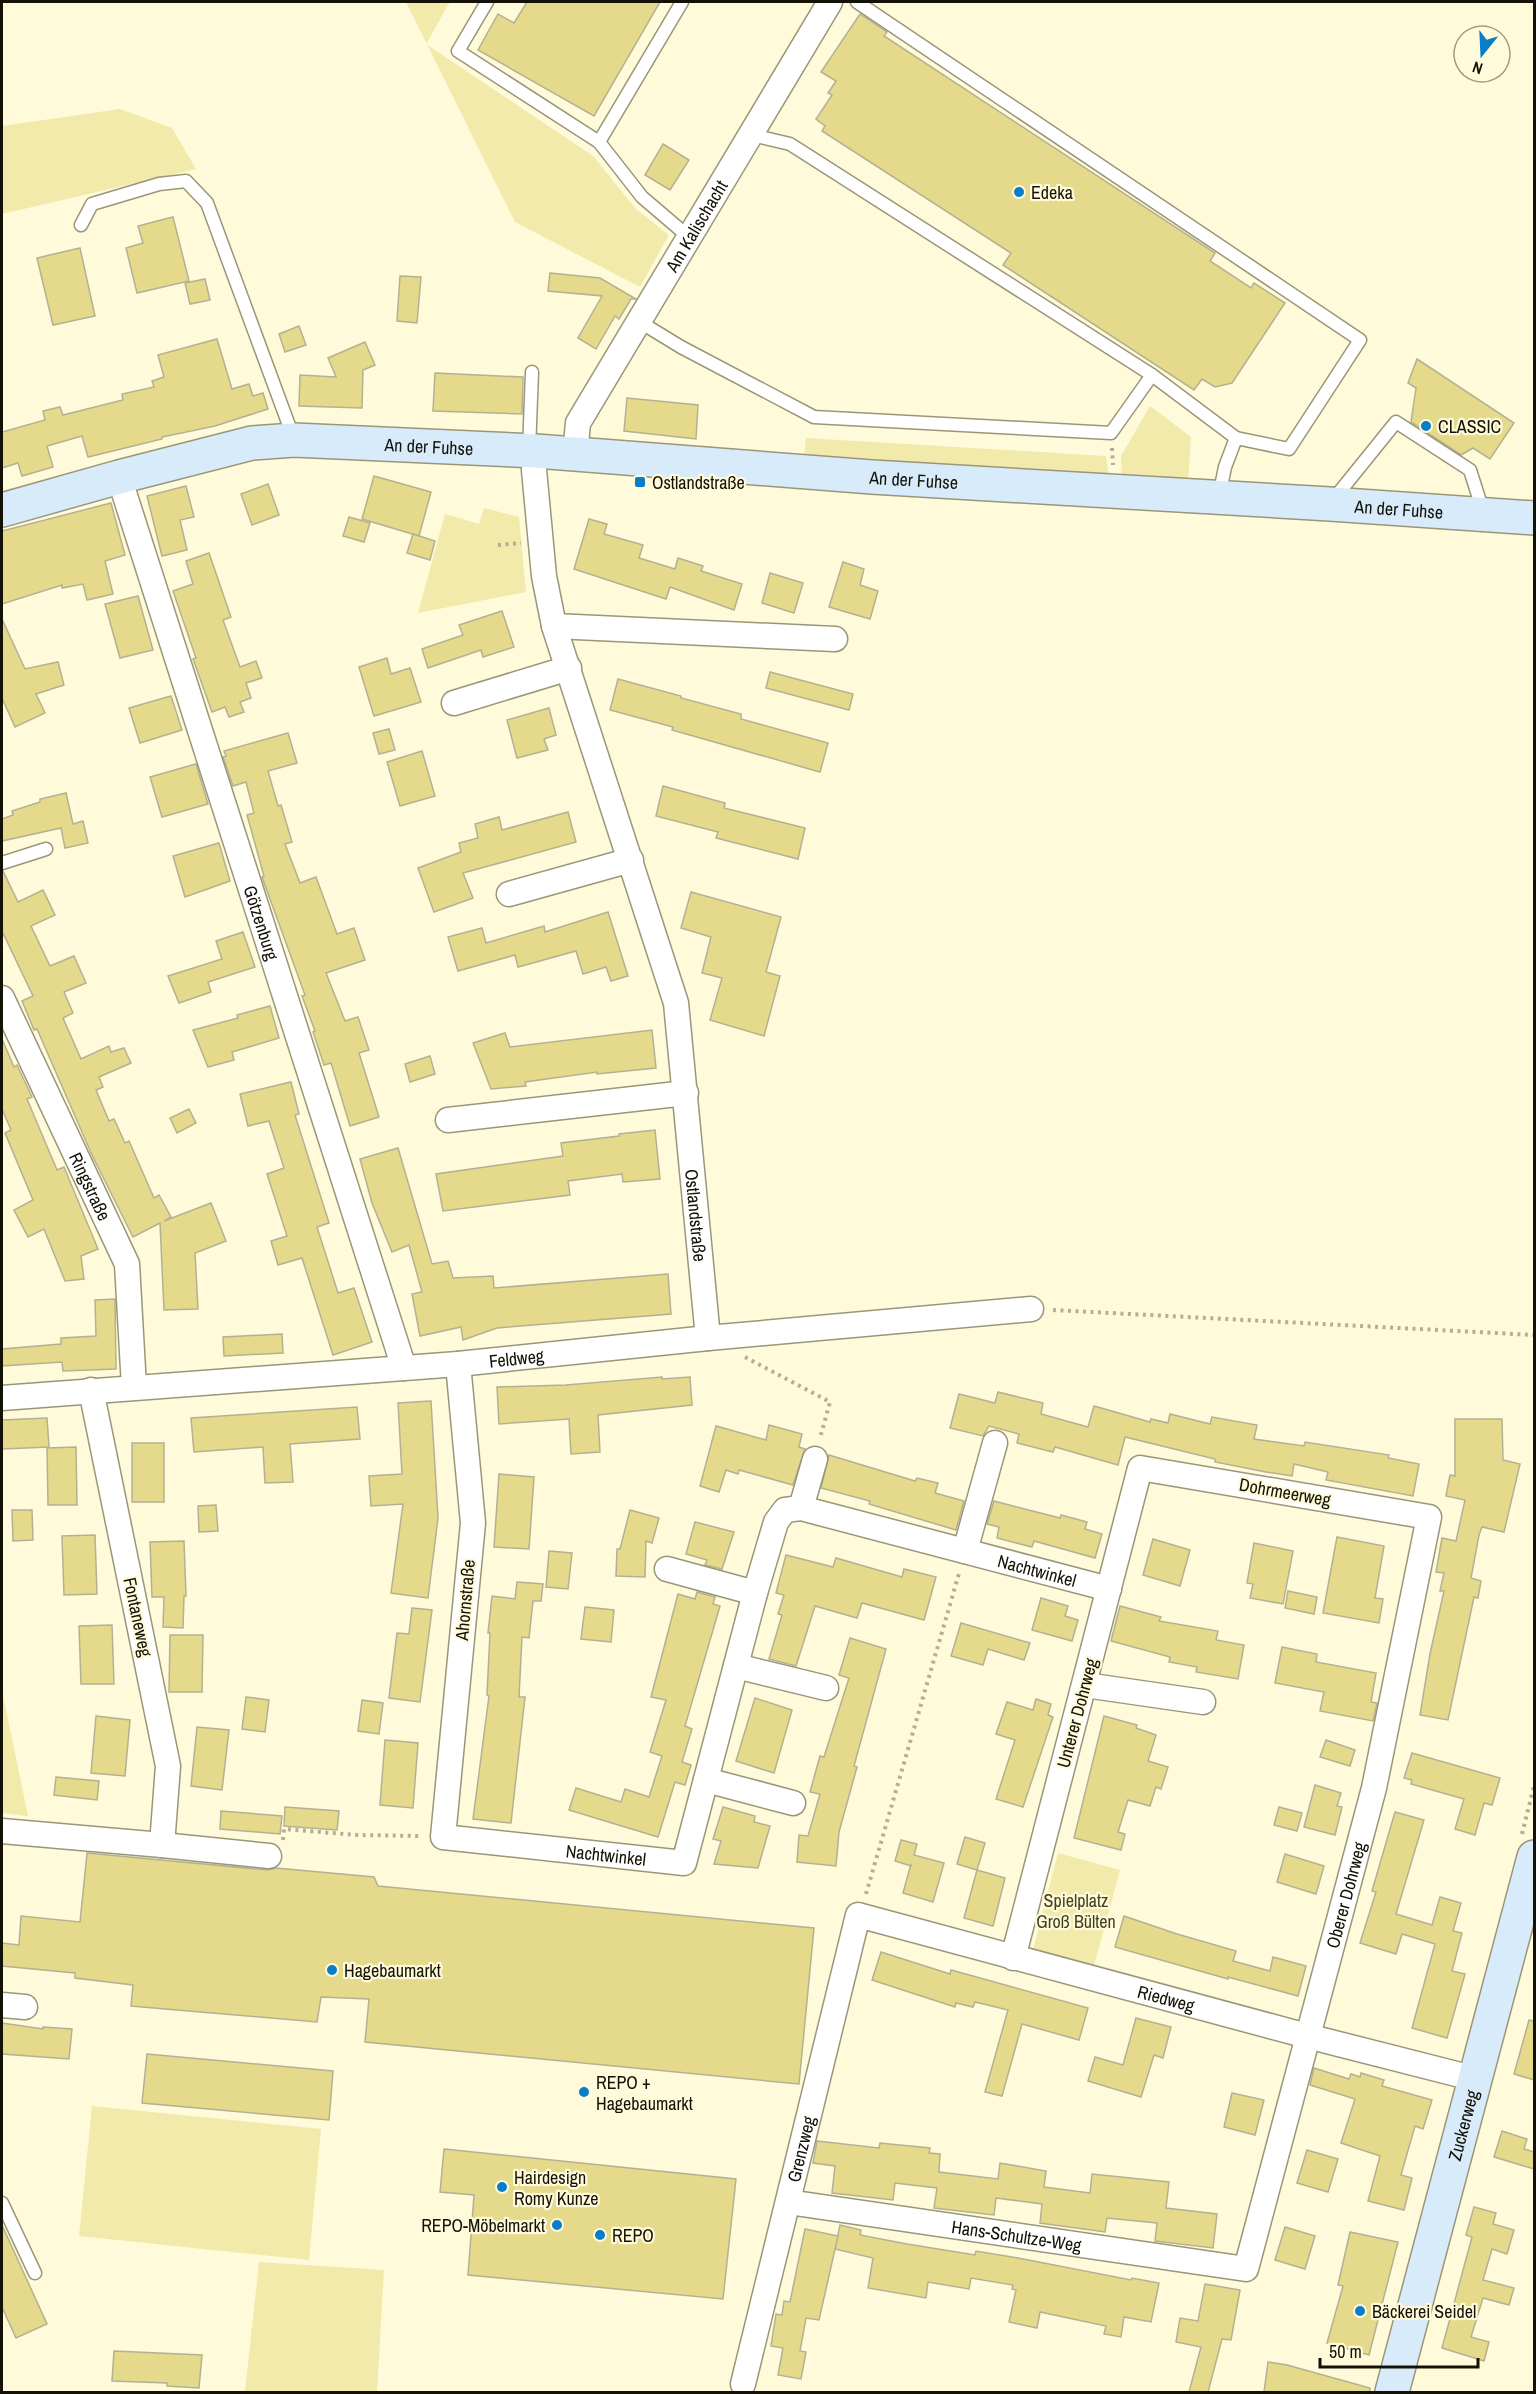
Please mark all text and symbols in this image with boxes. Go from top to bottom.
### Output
north arrow [1452,24,1512,84]
text: N [1469,56,1485,80]
street label: Am Kalischacht [658,175,733,277]
place label: Edeka [1031,180,1073,205]
marker: Edeka [1012,185,1026,199]
place label: CLASSIC [1438,414,1501,439]
marker: CLASSIC [1419,419,1433,433]
street label: An der Fuhse [383,432,474,461]
street label: An der Fuhse [868,464,959,495]
place label: Ostlandstraße [652,470,745,495]
marker: Ostlandstraße [633,475,647,489]
street label: An der Fuhse [1353,493,1444,524]
street label: Götzenburg [238,882,285,964]
street label: Ringstraße [64,1148,117,1225]
street label: Ostlandstraße [679,1168,713,1263]
street label: Feldweg [488,1343,546,1373]
street label: Dohrmeerweg [1237,1472,1334,1512]
street label: Nachtwinkel [995,1548,1079,1592]
street label: Ahornstraße [449,1558,481,1643]
street label: Fontaneweg [117,1575,159,1660]
street label: Unterer Dohrweg [1050,1655,1104,1771]
street label: Nachtwinkel [565,1838,647,1871]
street label: Oberer Dohrweg [1319,1838,1372,1951]
park label: Spielplatz Groß Bülten [1036,1888,1116,1934]
place label: Hagebaumarkt [344,1958,441,1983]
marker: Hagebaumarkt [325,1963,339,1977]
street label: Riedweg [1135,1978,1198,2018]
place label: REPO + Hagebaumarkt [596,2070,693,2116]
marker: REPO + Hagebaumarkt [577,2085,591,2099]
street label: Zuckerweg [1441,2086,1484,2163]
street label: Grenzweg [780,2113,821,2185]
place label: Hairdesign Romy Kunze [514,2165,599,2211]
marker: Hairdesign Romy Kunze [495,2180,509,2194]
place label: REPO-Möbelmarkt [421,2213,545,2238]
street label: Hans-Schultze-Weg [950,2214,1084,2257]
marker: REPO-Möbelmarkt [550,2218,564,2232]
place label: REPO [612,2223,654,2248]
marker: REPO [593,2228,607,2242]
place label: Bäckerei Seidel [1372,2299,1476,2324]
marker: Bäckerei Seidel [1353,2304,1367,2318]
scale bar [1320,2331,1478,2369]
text: 50 m [1329,2339,1362,2364]

